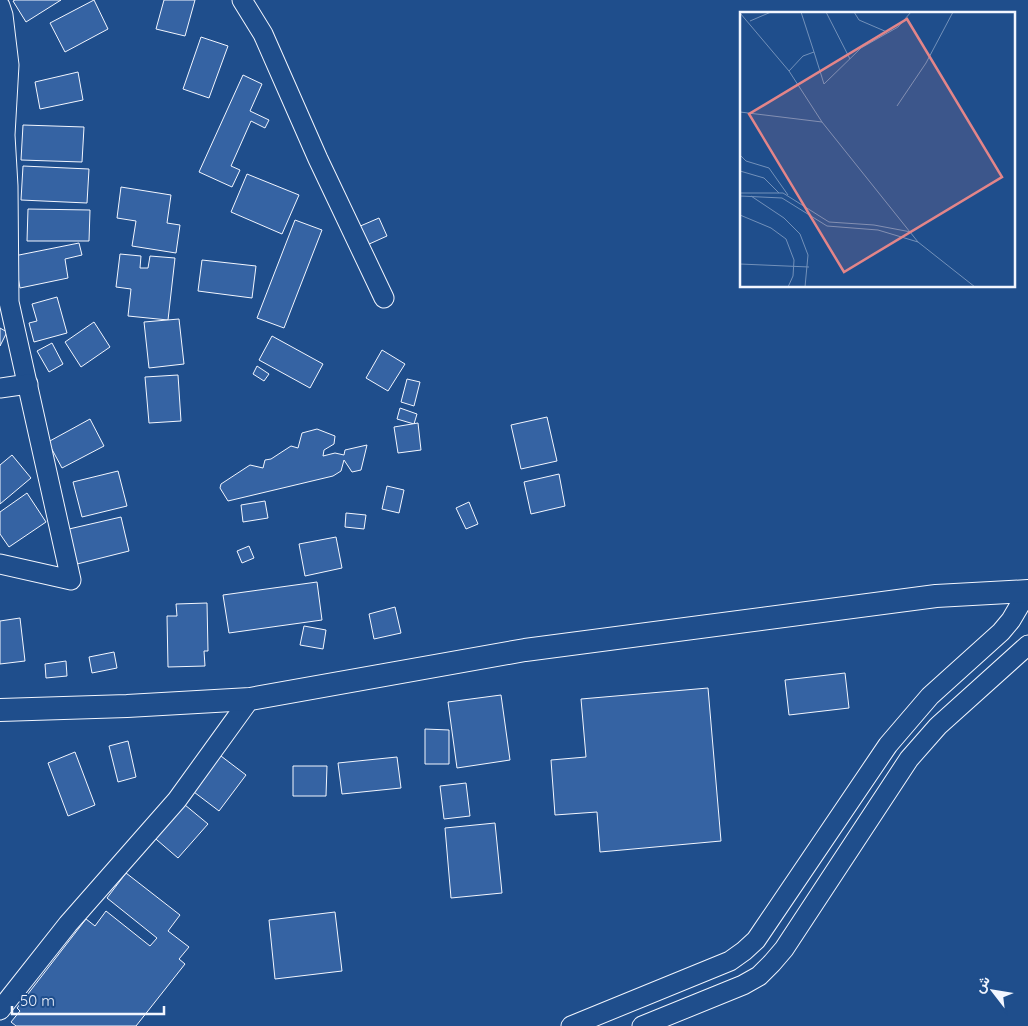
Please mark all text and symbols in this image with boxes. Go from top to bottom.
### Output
inset map [740,12,1016,288]
north arrow [968,966,1018,1016]
text: ش [970,972,994,996]
scale bar [12,984,165,1016]
text: 50 m [20,991,55,1010]

